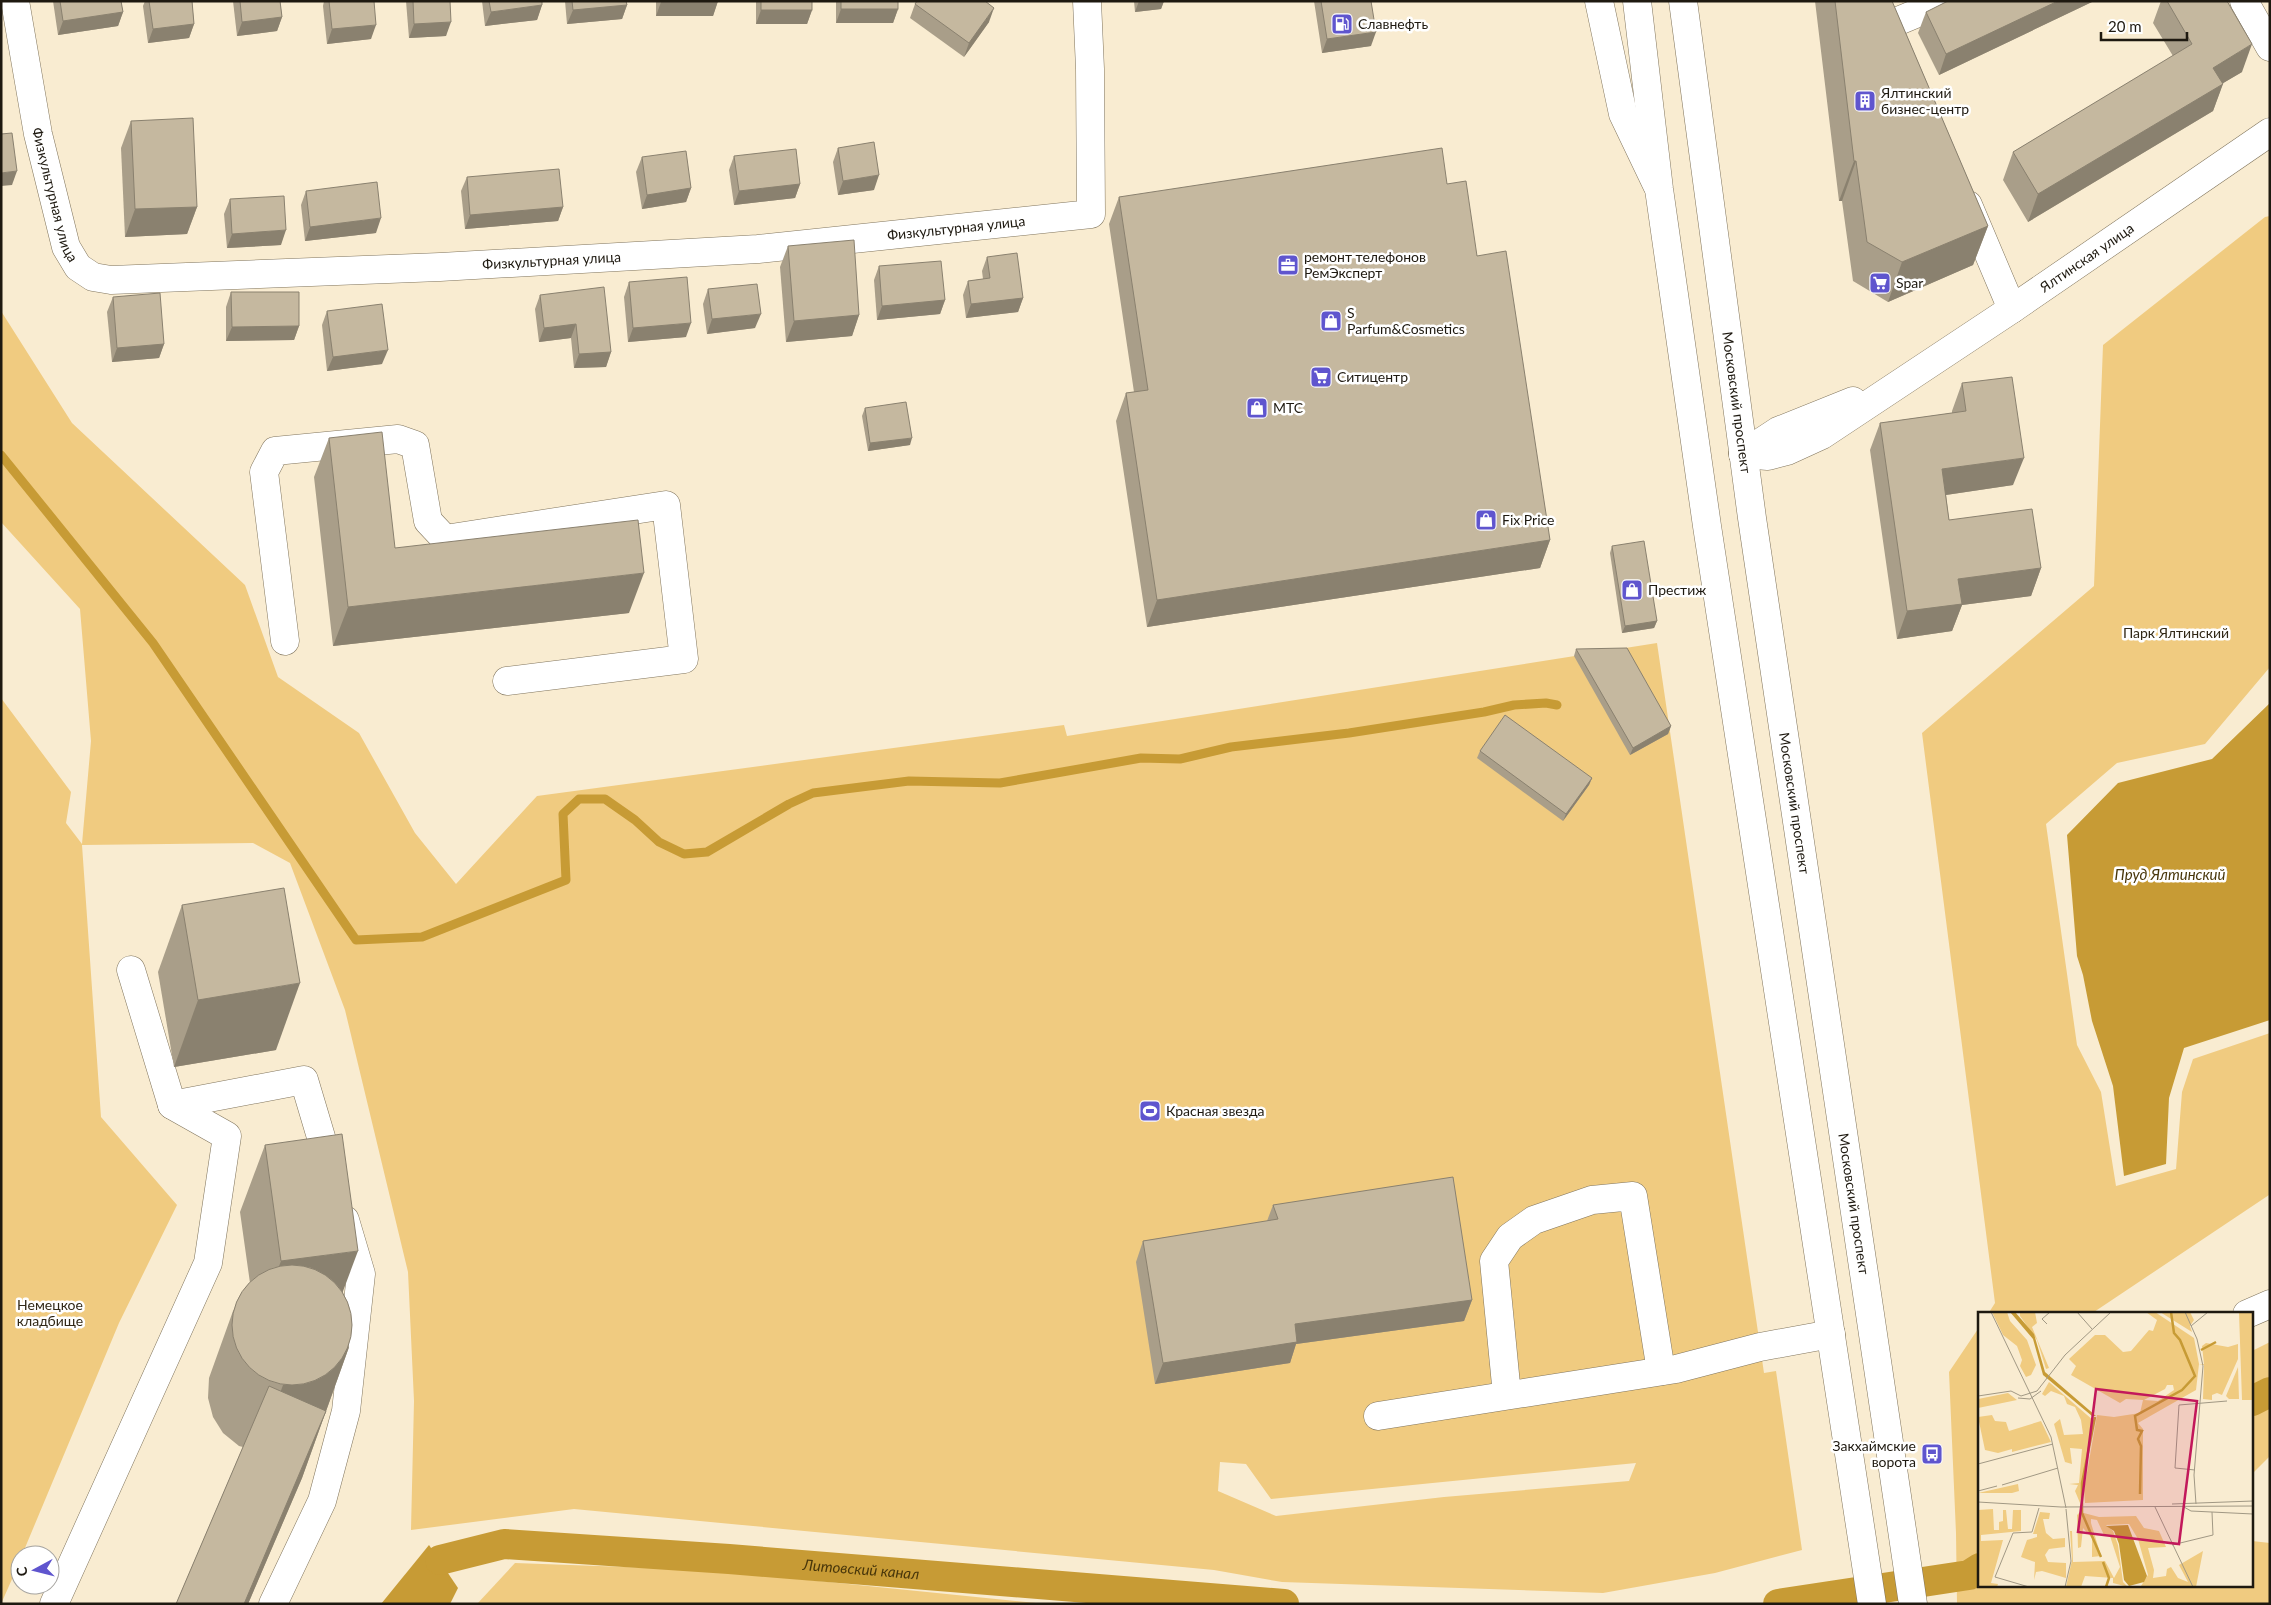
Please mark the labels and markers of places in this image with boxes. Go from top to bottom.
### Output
fuel station icon: Славнефть [1330,12,1354,36]
place label: Славнефть [1358,15,1428,32]
place label: Ялтинский бизнес-центр [1880,84,1969,117]
building icon: Ялтинский бизнес-центр [1853,89,1877,113]
place label: ремонт телефонов РемЭксперт [1304,248,1426,281]
office icon: ремонт телефонов РемЭксперт [1276,253,1300,277]
supermarket icon: Spar [1868,271,1892,295]
place label: Spar [1896,274,1923,291]
place label: S Parfum&Cosmetics [1347,304,1465,337]
shop icon: S Parfum&Cosmetics [1319,309,1343,333]
supermarket icon: Ситицентр [1309,365,1333,389]
place label: Ситицентр [1337,368,1408,385]
shop icon: МТС [1245,396,1269,420]
place label: МТС [1273,399,1304,416]
shop icon: Fix Price [1474,508,1498,532]
place label: Fix Price [1502,511,1555,528]
shop icon: Престиж [1620,578,1644,602]
place label: Престиж [1648,581,1706,598]
sports icon: Красная звезда [1138,1099,1162,1123]
place label: Красная звезда [1166,1102,1265,1119]
place label: Закхаймские ворота [1833,1437,1916,1470]
bus stop icon: Закхаймские ворота [1920,1442,1944,1466]

